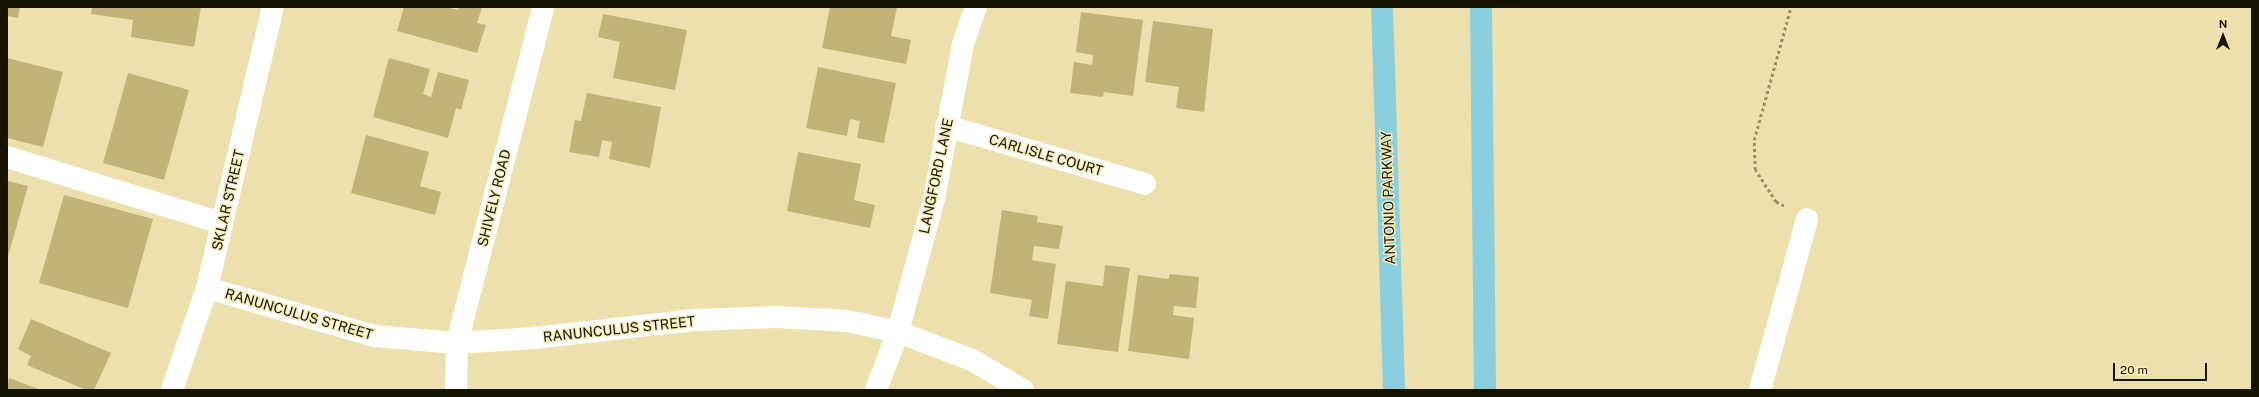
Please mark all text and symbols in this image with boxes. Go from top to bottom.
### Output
north arrow [2203,16,2243,56]
text: N [2219,18,2227,30]
street label: LANGFORD LANE [916,117,956,235]
street label: CARLISLE COURT [987,131,1105,179]
street label: ANTONIO PARKWAY [1377,131,1399,265]
street label: SKLAR STREET [208,148,248,252]
street label: SHIVELY ROAD [474,148,514,248]
street label: RANUNCULUS STREET [223,285,375,343]
street label: RANUNCULUS STREET [542,313,696,345]
scale bar [2115,355,2209,381]
text: 20 m [2120,363,2148,377]

